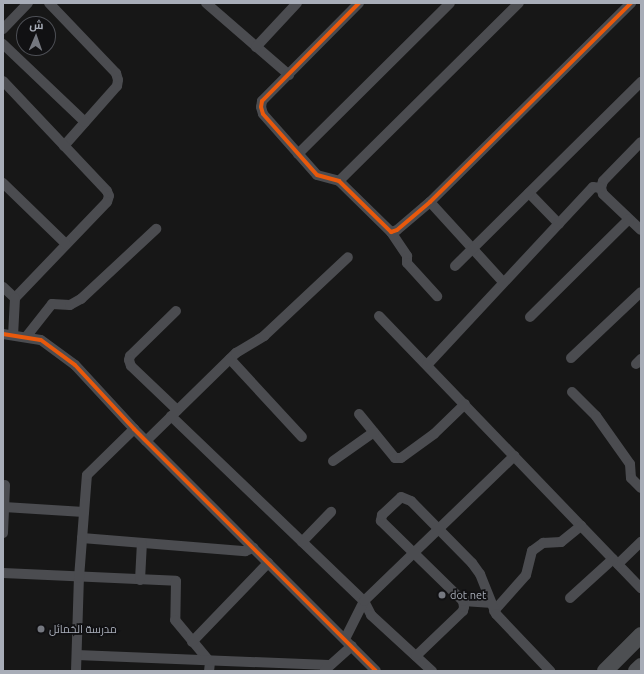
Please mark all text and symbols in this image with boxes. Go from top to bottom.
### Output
north arrow [16,16,56,56]
text: ش [29,19,44,31]
place label: dot net [450,588,486,602]
marker: dot net [437,590,447,600]
place label: مدرسة الخمائل [49,622,117,636]
marker: مدرسة الخمائل [36,624,46,634]

